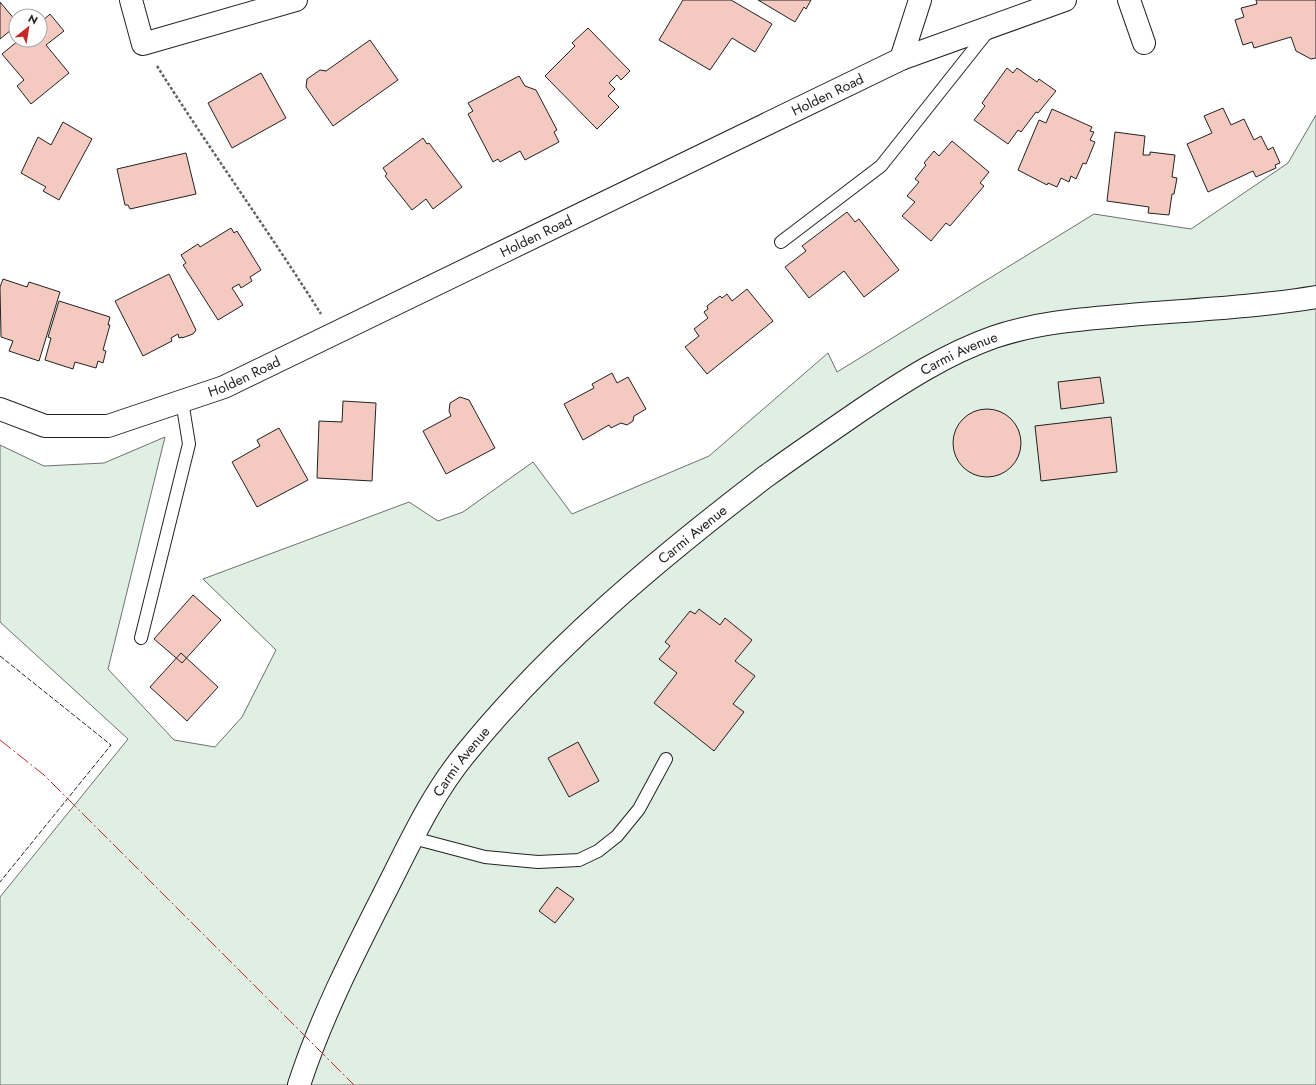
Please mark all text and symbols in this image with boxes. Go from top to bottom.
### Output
north arrow [8,8,48,48]
text: N [25,10,41,28]
street label: Holden Road [788,69,867,121]
street label: Holden Road [496,210,575,262]
street label: Carmi Avenue [916,327,1000,380]
street label: Holden Road [205,351,284,402]
street label: Carmi Avenue [653,500,731,568]
street label: Carmi Avenue [428,722,494,800]

